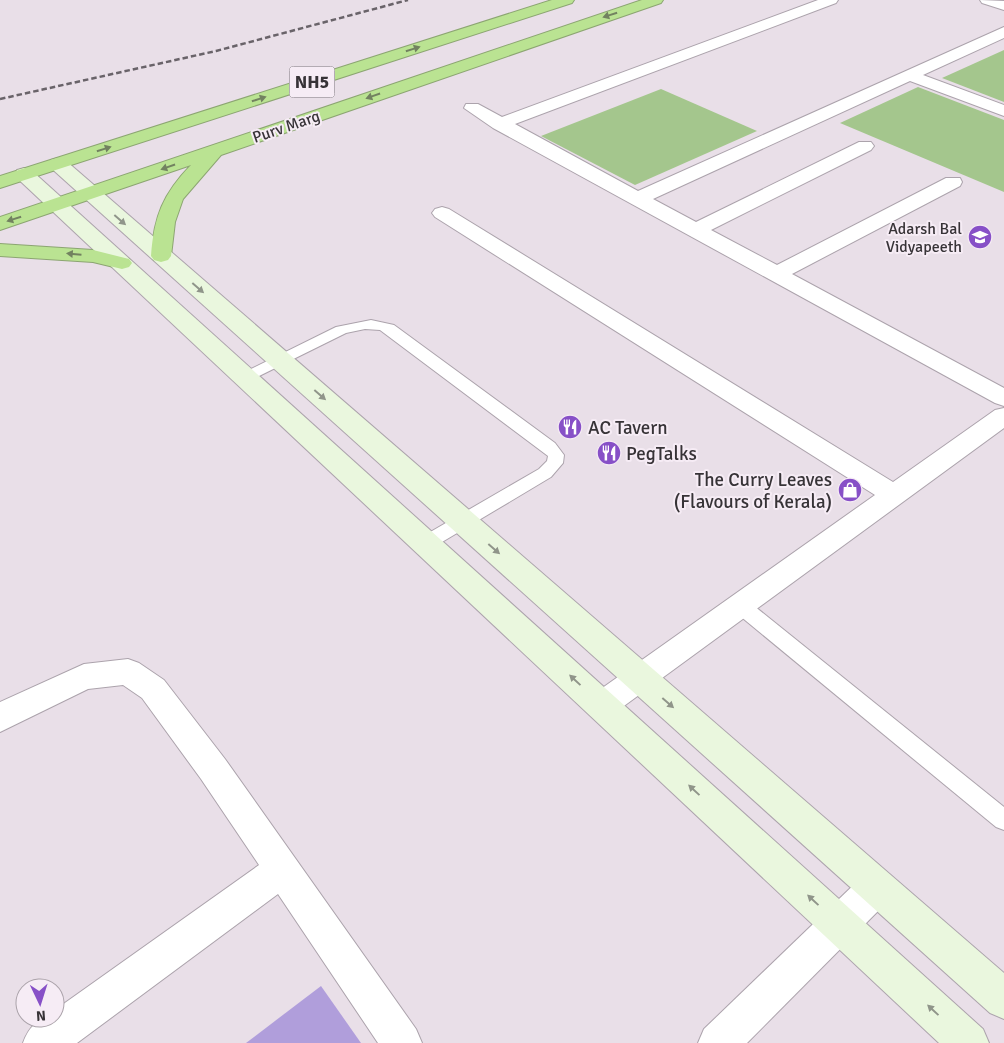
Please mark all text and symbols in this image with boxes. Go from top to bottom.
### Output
one-way arrow [603,12,618,20]
one-way arrow [406,45,421,53]
road number: NH5 [290,66,334,98]
one-way arrow [366,92,381,100]
one-way arrow [251,95,266,102]
street label: Purv Marg [250,106,323,148]
one-way arrow [97,144,112,152]
one-way arrow [161,164,176,171]
one-way arrow [113,214,125,226]
one-way arrow [7,216,22,223]
place label: Adarsh Bal Vidyapeeth [886,219,962,257]
school or university icon: Adarsh Bal Vidyapeeth [967,224,993,250]
one-way arrow [66,250,82,258]
one-way arrow [191,282,203,294]
one-way arrow [313,390,326,401]
restaurant icon: AC Tavern [557,414,583,440]
place label: AC Tavern [588,416,668,440]
restaurant icon: PegTalks [596,440,622,466]
place label: PegTalks [626,442,697,466]
place label: The Curry Leaves (Flavours of Kerala) [674,468,832,514]
shop icon: The Curry Leaves (Flavours of Kerala) [837,477,863,503]
one-way arrow [488,543,500,554]
one-way arrow [569,674,581,686]
one-way arrow [662,697,674,709]
one-way arrow [688,784,700,796]
one-way arrow [808,894,820,906]
north arrow [15,978,65,1028]
one-way arrow [928,1004,940,1016]
text: N [35,1007,46,1024]

